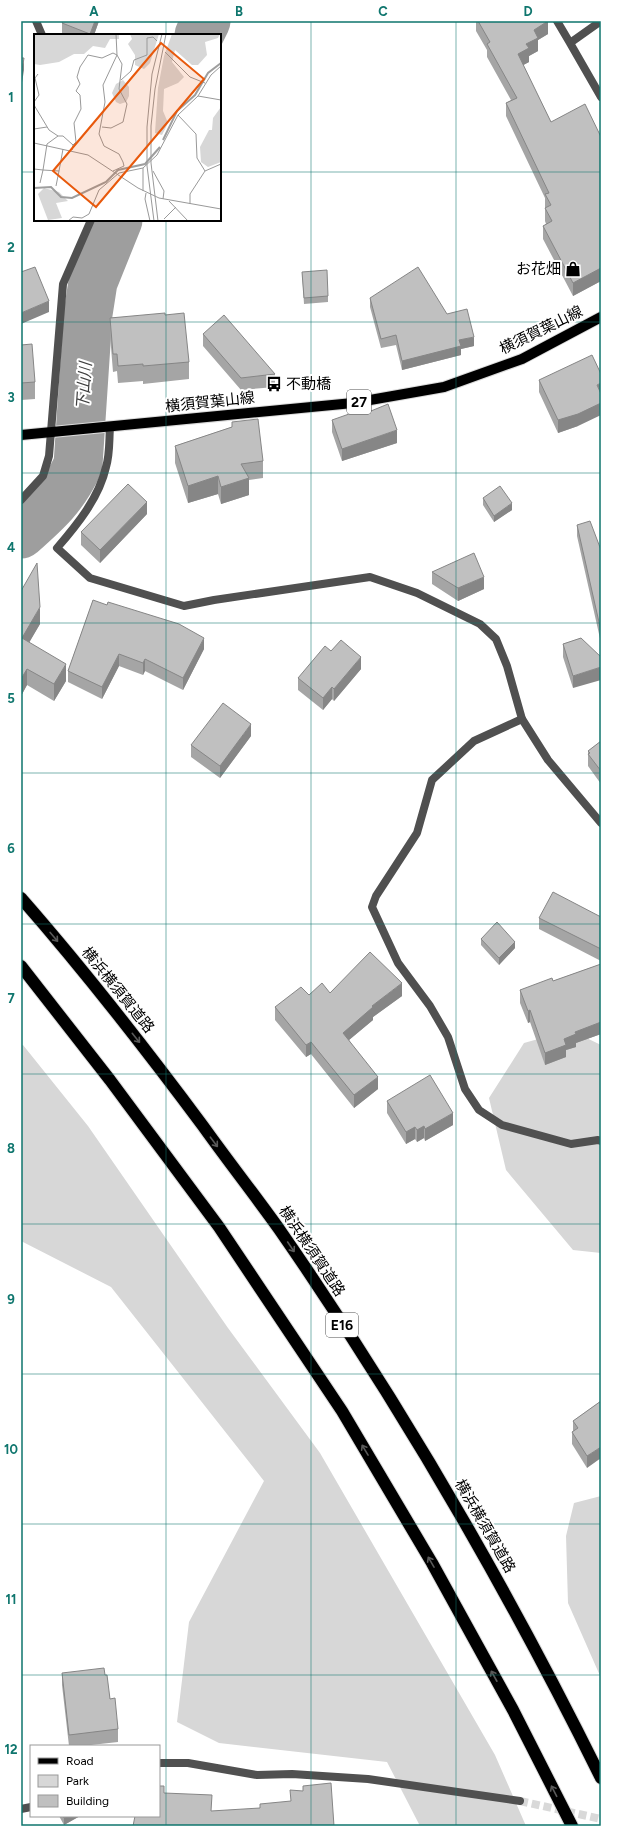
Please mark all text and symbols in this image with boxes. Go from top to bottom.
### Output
text: A [89,4,99,19]
text: B [235,4,243,19]
text: C [378,4,388,19]
text: D [523,4,533,19]
inset map [34,34,221,221]
text: 1 [8,90,14,105]
text: 2 [7,240,15,255]
place label: お花畑 [516,260,561,278]
shop icon: お花畑 [564,260,582,278]
street label: 横須賀葉山線 [497,302,585,358]
water label: 下山川 [73,359,95,411]
bus stop icon: 不動橋 [265,375,283,393]
place label: 不動橋 [286,375,331,393]
street label: 横須賀葉山線 [164,388,256,416]
text: 3 [7,390,15,405]
road number: 27 [347,390,371,414]
text: 4 [7,540,15,555]
text: 5 [7,691,15,706]
text: 6 [7,841,15,856]
one-way arrow [49,932,58,943]
street label: 横浜横須賀道路 [78,944,158,1036]
text: 7 [7,991,15,1006]
one-way arrow [132,1032,141,1043]
one-way arrow [210,1136,218,1147]
text: 8 [7,1141,15,1156]
street label: 横浜横須賀道路 [275,1202,349,1300]
one-way arrow [287,1241,295,1252]
text: 9 [7,1292,15,1307]
road number: E16 [326,1313,358,1337]
text: 10 [4,1442,18,1457]
one-way arrow [361,1445,369,1456]
street label: 横浜横須賀道路 [451,1476,519,1576]
one-way arrow [427,1556,435,1568]
text: 11 [6,1592,16,1607]
one-way arrow [489,1670,497,1682]
text: 12 [4,1742,18,1757]
legend [30,1745,160,1817]
text: Road [66,1754,94,1768]
text: Park [66,1774,89,1788]
one-way arrow [550,1786,557,1798]
text: Building [66,1794,109,1808]

